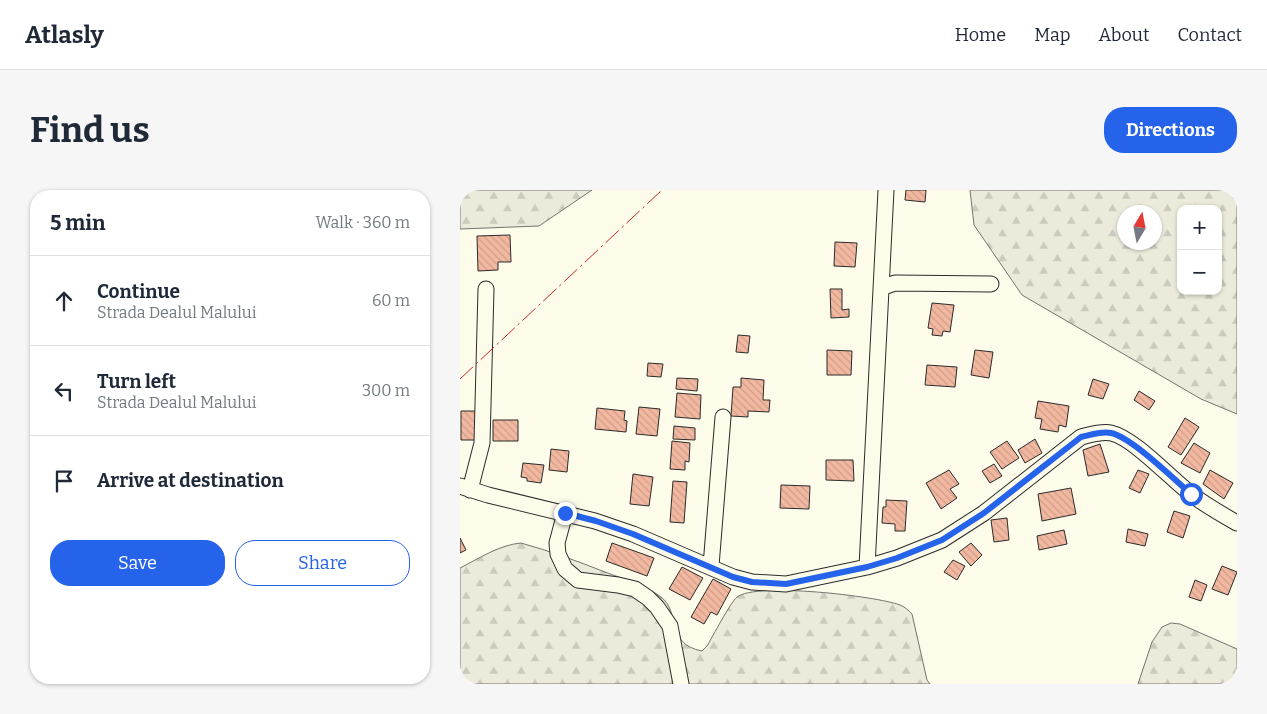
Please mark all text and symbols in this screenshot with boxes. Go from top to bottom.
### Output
text: Atlasly [25,21,104,49]
text: Home [955,24,1006,46]
text: Map [1034,24,1070,46]
text: About [1098,24,1149,46]
text: Contact [1177,24,1242,46]
button: Directions [1104,107,1237,153]
text: Find us [30,109,150,151]
north arrow [1117,205,1162,250]
map controls [1177,205,1222,295]
button: + [1177,205,1222,250]
text: 5 min [50,210,106,236]
text: Walk · 360 m [316,213,410,232]
button: − [1177,250,1222,295]
text: Continue [97,280,180,303]
icon: ahead [50,287,78,315]
text: 60 m [372,291,410,310]
text: Strada Dealul Malului [97,303,257,322]
text: Turn left [97,370,176,393]
icon: left [50,377,78,405]
text: 300 m [362,381,410,400]
text: Strada Dealul Malului [97,393,257,412]
icon: arrive [50,467,78,495]
text: Arrive at destination [97,469,284,492]
route start [1180,483,1203,506]
route end [554,502,577,525]
button: Save [50,540,225,586]
button: Share [235,540,410,586]

